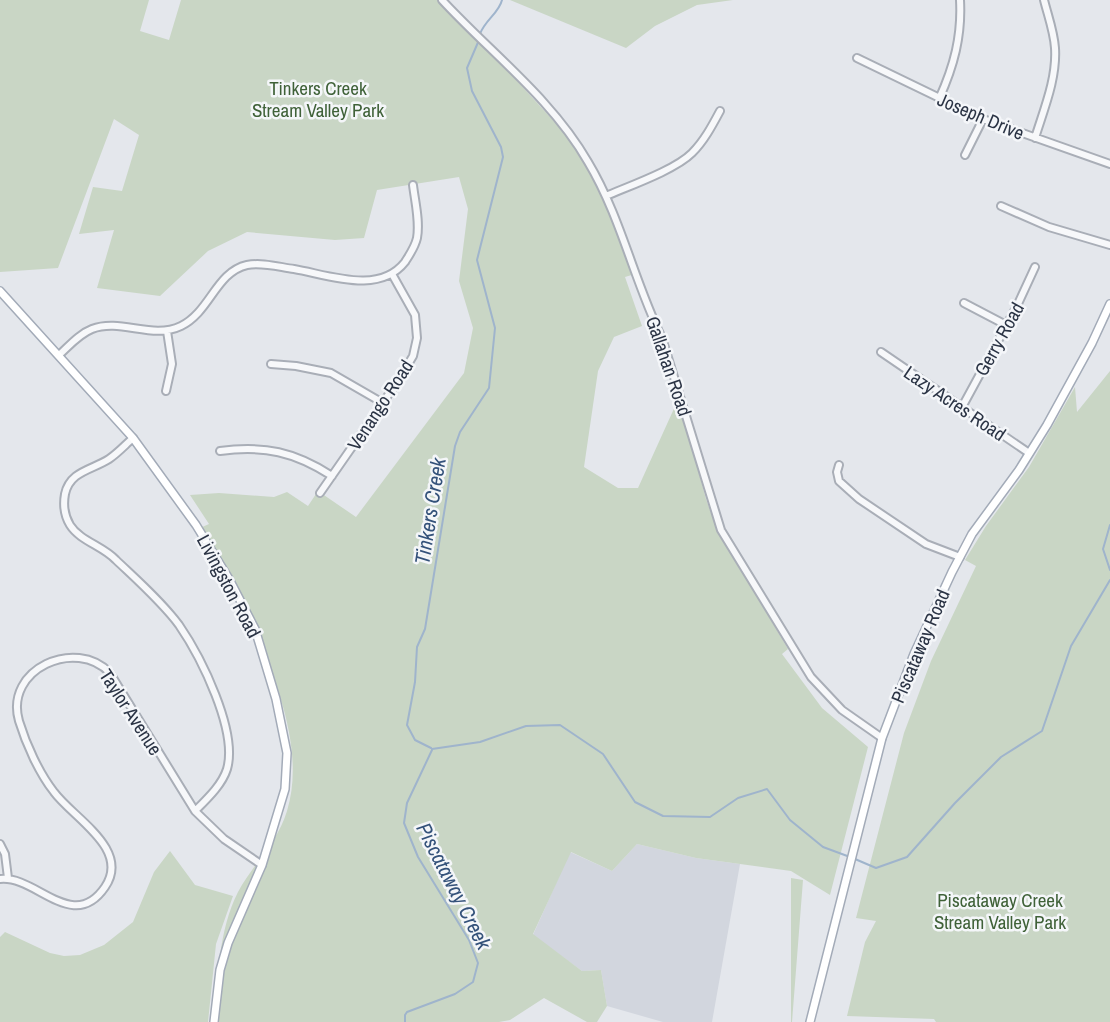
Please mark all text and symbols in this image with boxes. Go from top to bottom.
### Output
park label: Tinkers Creek Stream Valley Park [252,75,384,123]
street label: Joseph Drive [934,86,1028,146]
street label: Gerry Road [968,297,1030,381]
street label: Gallahan Road [640,313,698,419]
street label: Venango Road [341,355,419,455]
street label: Lazy Acres Road [899,359,1011,447]
water label: Tinkers Creek [407,454,453,566]
street label: Livingston Road [191,530,267,642]
street label: Piscataway Road [884,585,956,707]
street label: Taylor Avenue [93,664,169,760]
water label: Piscataway Creek [410,818,499,956]
park label: Piscataway Creek Stream Valley Park [934,887,1066,935]

